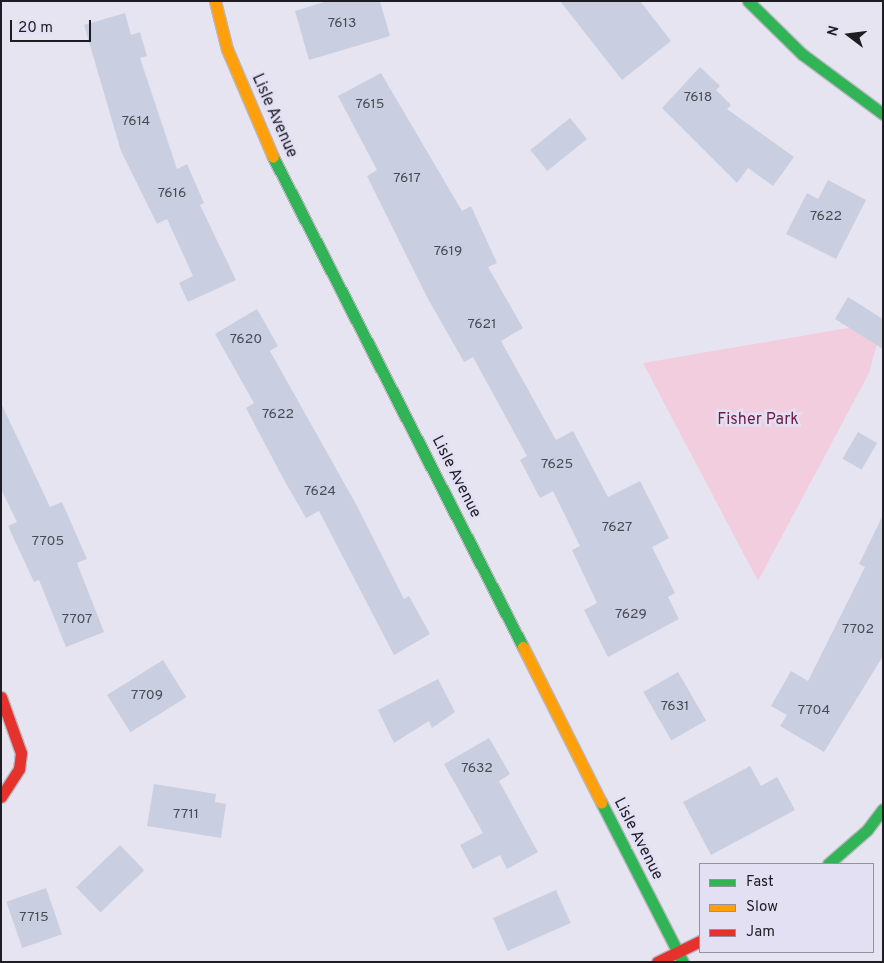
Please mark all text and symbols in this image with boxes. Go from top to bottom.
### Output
scale bar [12,10,94,42]
north arrow [824,10,874,60]
house number: 7613 [328,16,356,32]
text: 20 m [18,19,53,38]
text: N [825,24,844,38]
street label: Lisle Avenue [247,71,301,161]
house number: 7618 [684,90,712,106]
house number: 7615 [356,97,384,113]
house number: 7614 [122,114,150,130]
house number: 7617 [393,171,421,187]
house number: 7616 [158,186,186,202]
house number: 7622 [810,209,842,225]
house number: 7619 [434,244,462,260]
house number: 7621 [468,317,496,333]
house number: 7620 [230,332,262,348]
house number: 7622 [262,407,294,423]
park label: Fisher Park [717,410,799,430]
street label: Lisle Avenue [427,432,485,522]
house number: 7625 [541,457,573,473]
house number: 7624 [304,484,336,500]
house number: 7627 [602,520,632,536]
house number: 7705 [32,534,64,550]
house number: 7629 [615,607,647,623]
house number: 7707 [62,612,92,628]
house number: 7702 [842,622,874,638]
house number: 7709 [131,688,163,704]
house number: 7631 [661,699,689,715]
house number: 7704 [798,703,830,719]
house number: 7632 [461,761,493,777]
street label: Lisle Avenue [609,794,667,884]
house number: 7711 [173,807,199,823]
legend [699,863,874,953]
text: Fast [746,873,774,892]
text: Slow [746,898,778,917]
house number: 7715 [19,910,49,926]
text: Jam [746,923,775,942]

